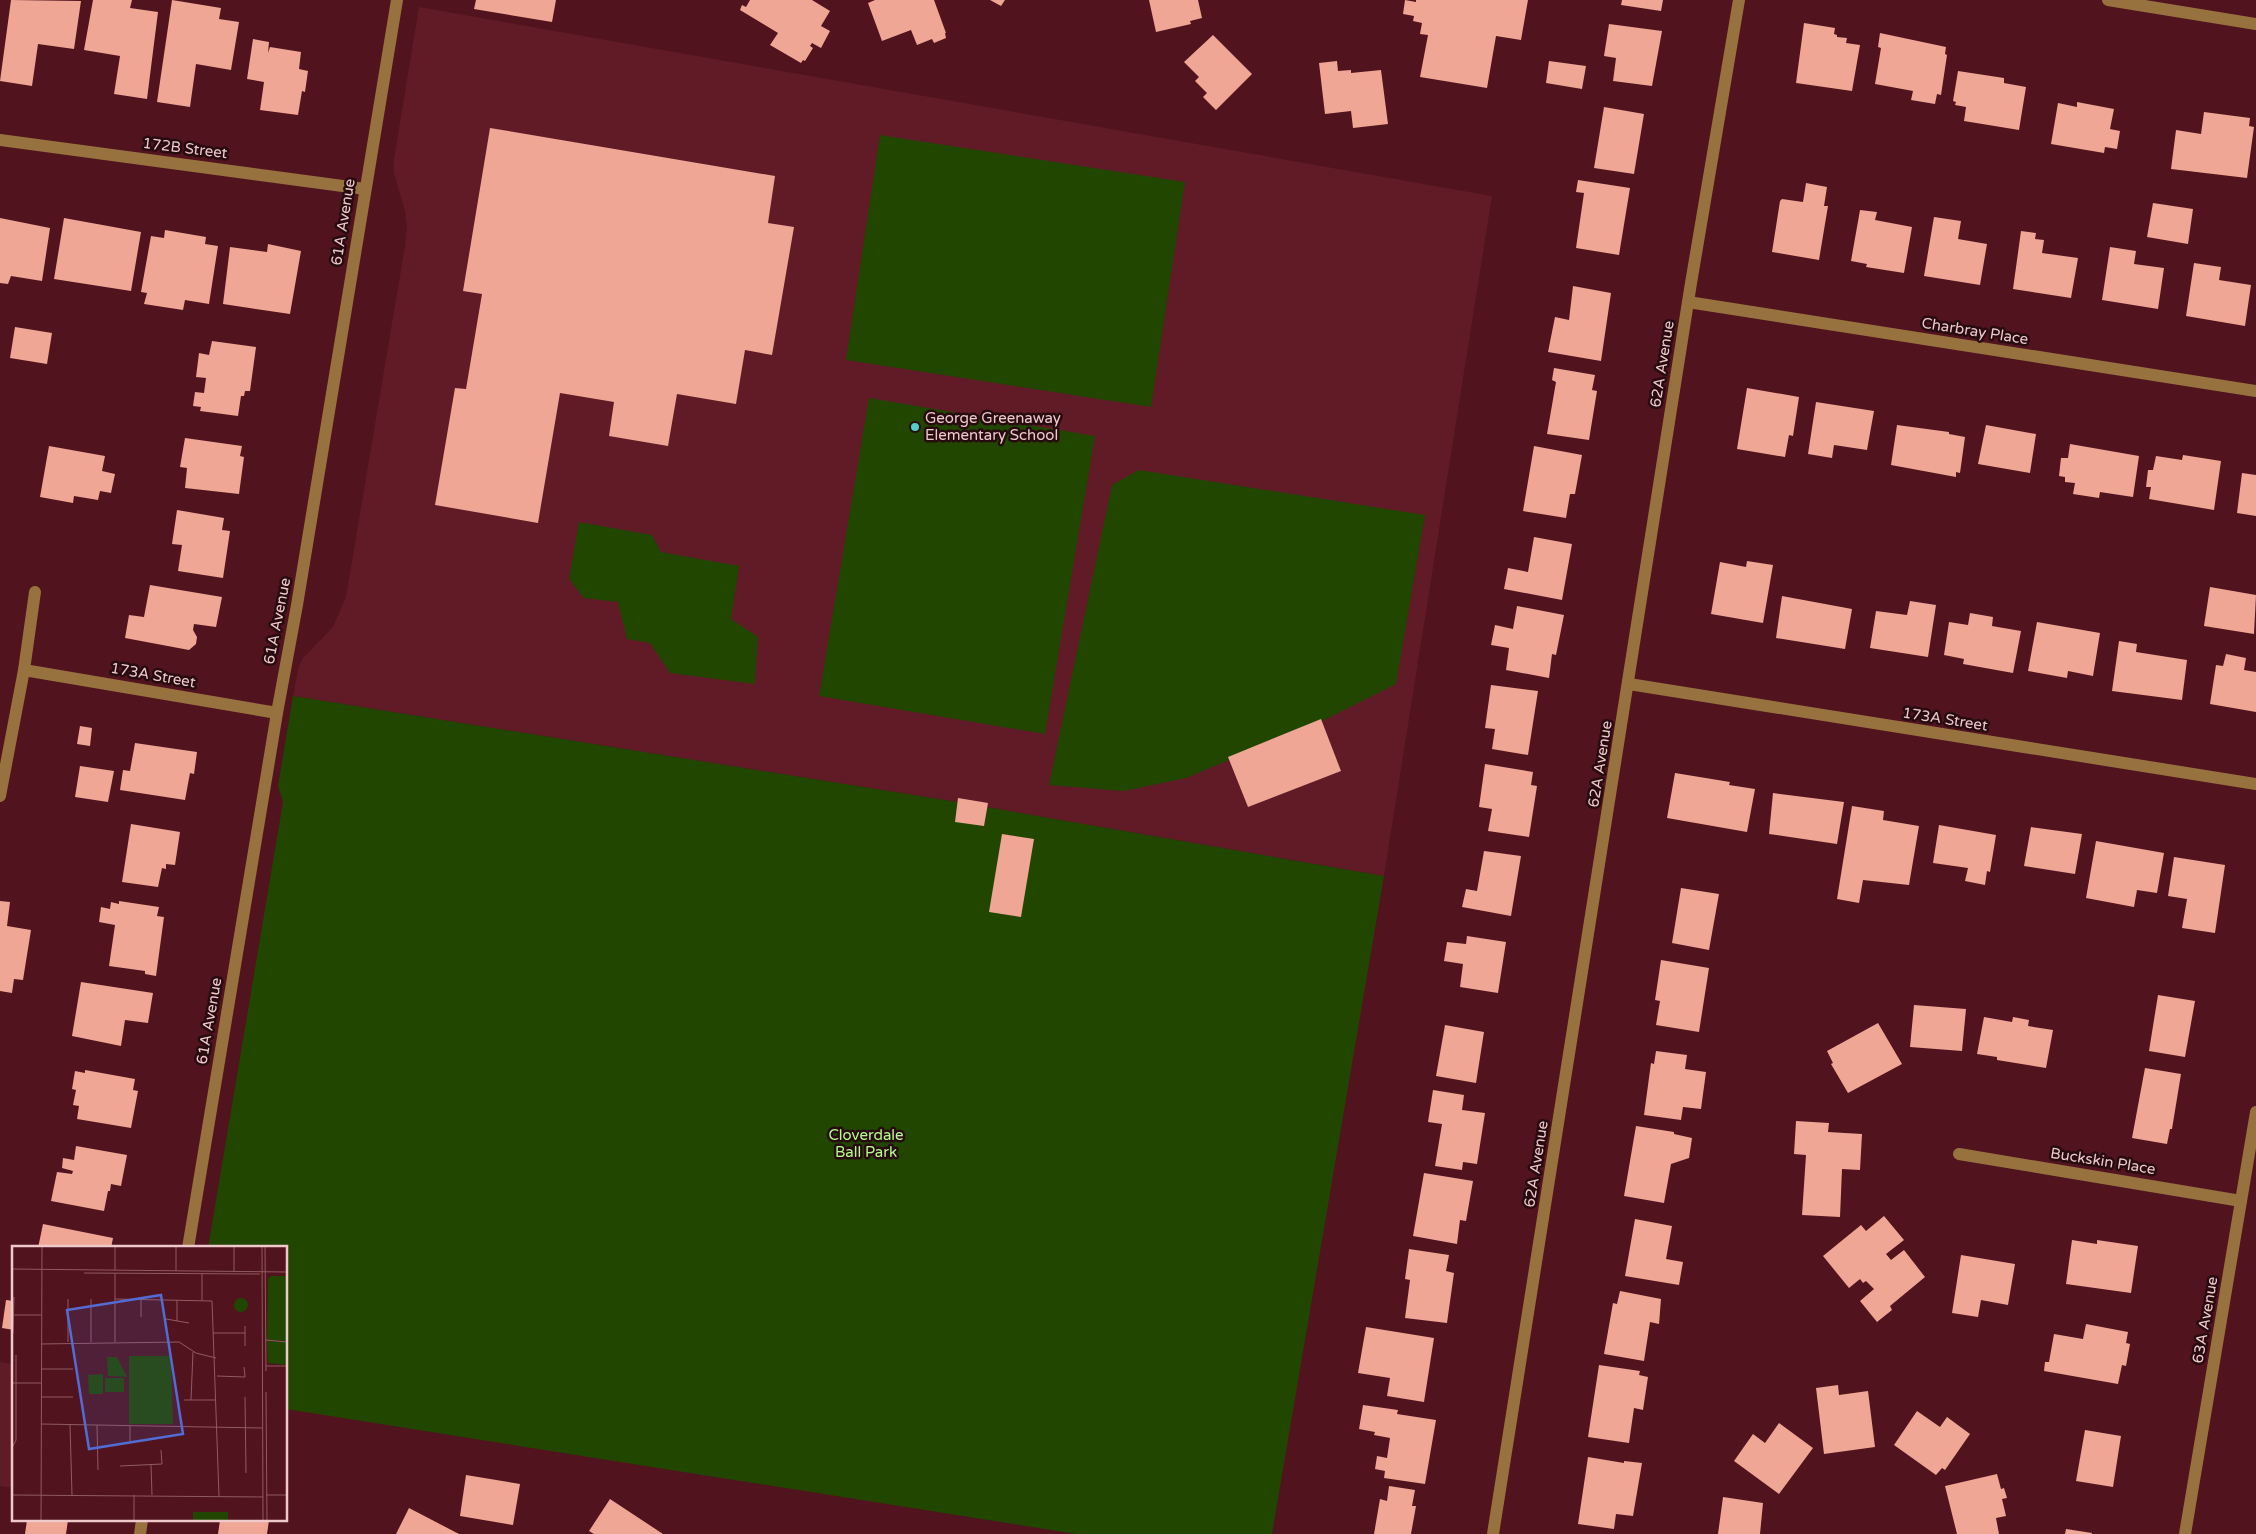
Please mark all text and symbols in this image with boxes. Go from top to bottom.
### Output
street label: 172B Street [142,134,229,162]
street label: 61A Avenue [327,177,359,267]
street label: Charbray Place [1920,314,2030,348]
street label: 62A Avenue [1646,319,1678,409]
place label: George Greenaway Elementary School [925,409,1061,444]
marker: George Greenaway Elementary School [909,421,921,433]
street label: 61A Avenue [260,576,294,666]
street label: 173A Street [109,659,197,691]
street label: 173A Street [1901,703,1989,735]
street label: 62A Avenue [1584,719,1616,809]
street label: 61A Avenue [193,976,225,1066]
street label: 62A Avenue [1520,1119,1552,1209]
park label: Cloverdale Ball Park [828,1126,904,1161]
street label: Buckskin Place [2049,1144,2157,1178]
inset map [12,1246,288,1522]
street label: 63A Avenue [2189,1275,2221,1365]

